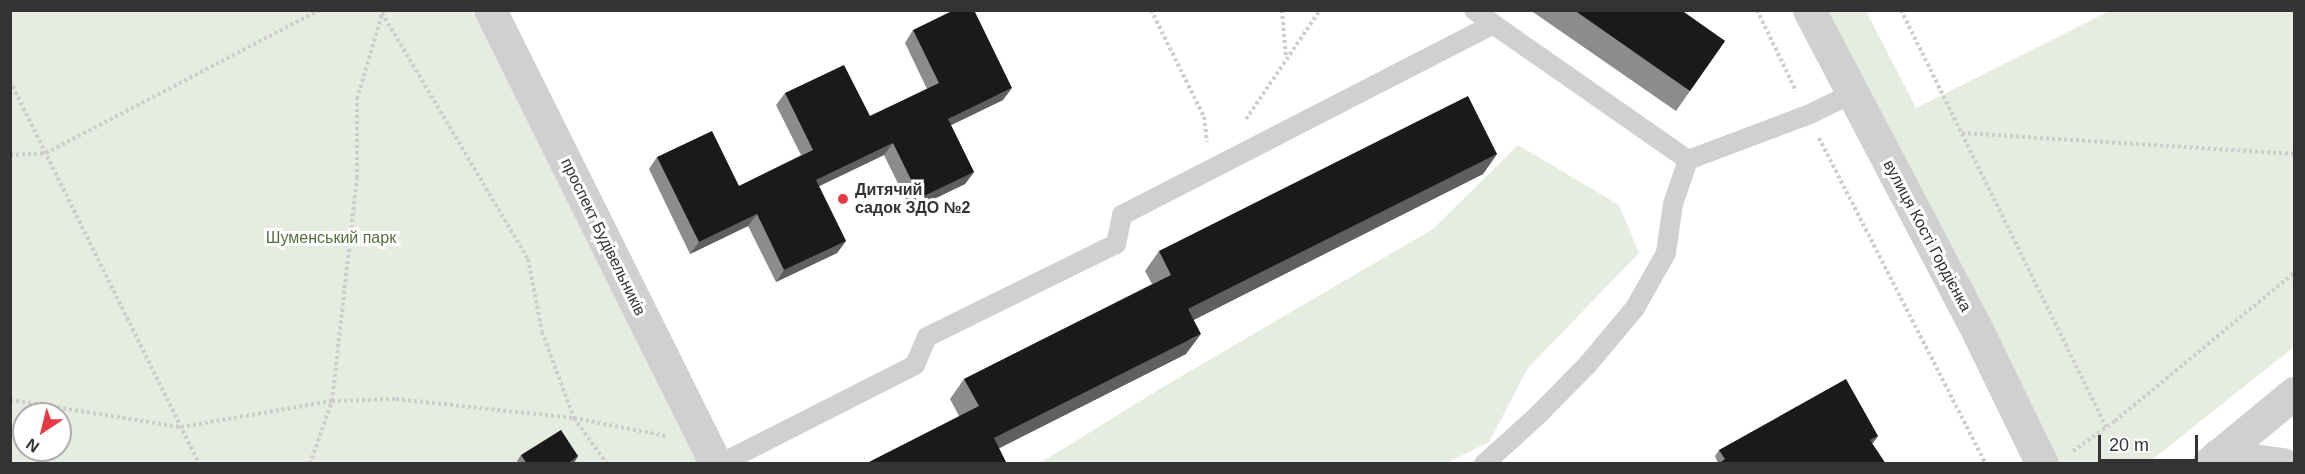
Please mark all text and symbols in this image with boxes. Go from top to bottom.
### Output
street label: проспект Будівельників [557,155,649,319]
street label: вулиця Кості Гордієнка [1879,157,1975,315]
place label: Дитячий садок ЗДО №2 [855,180,970,218]
marker: Дитячий садок ЗДО №2 [836,192,850,206]
park label: Шуменський парк [266,228,396,248]
north arrow [12,402,72,462]
scale bar [2101,423,2202,461]
text: N [23,435,42,456]
text: 20 m [2109,435,2149,455]

